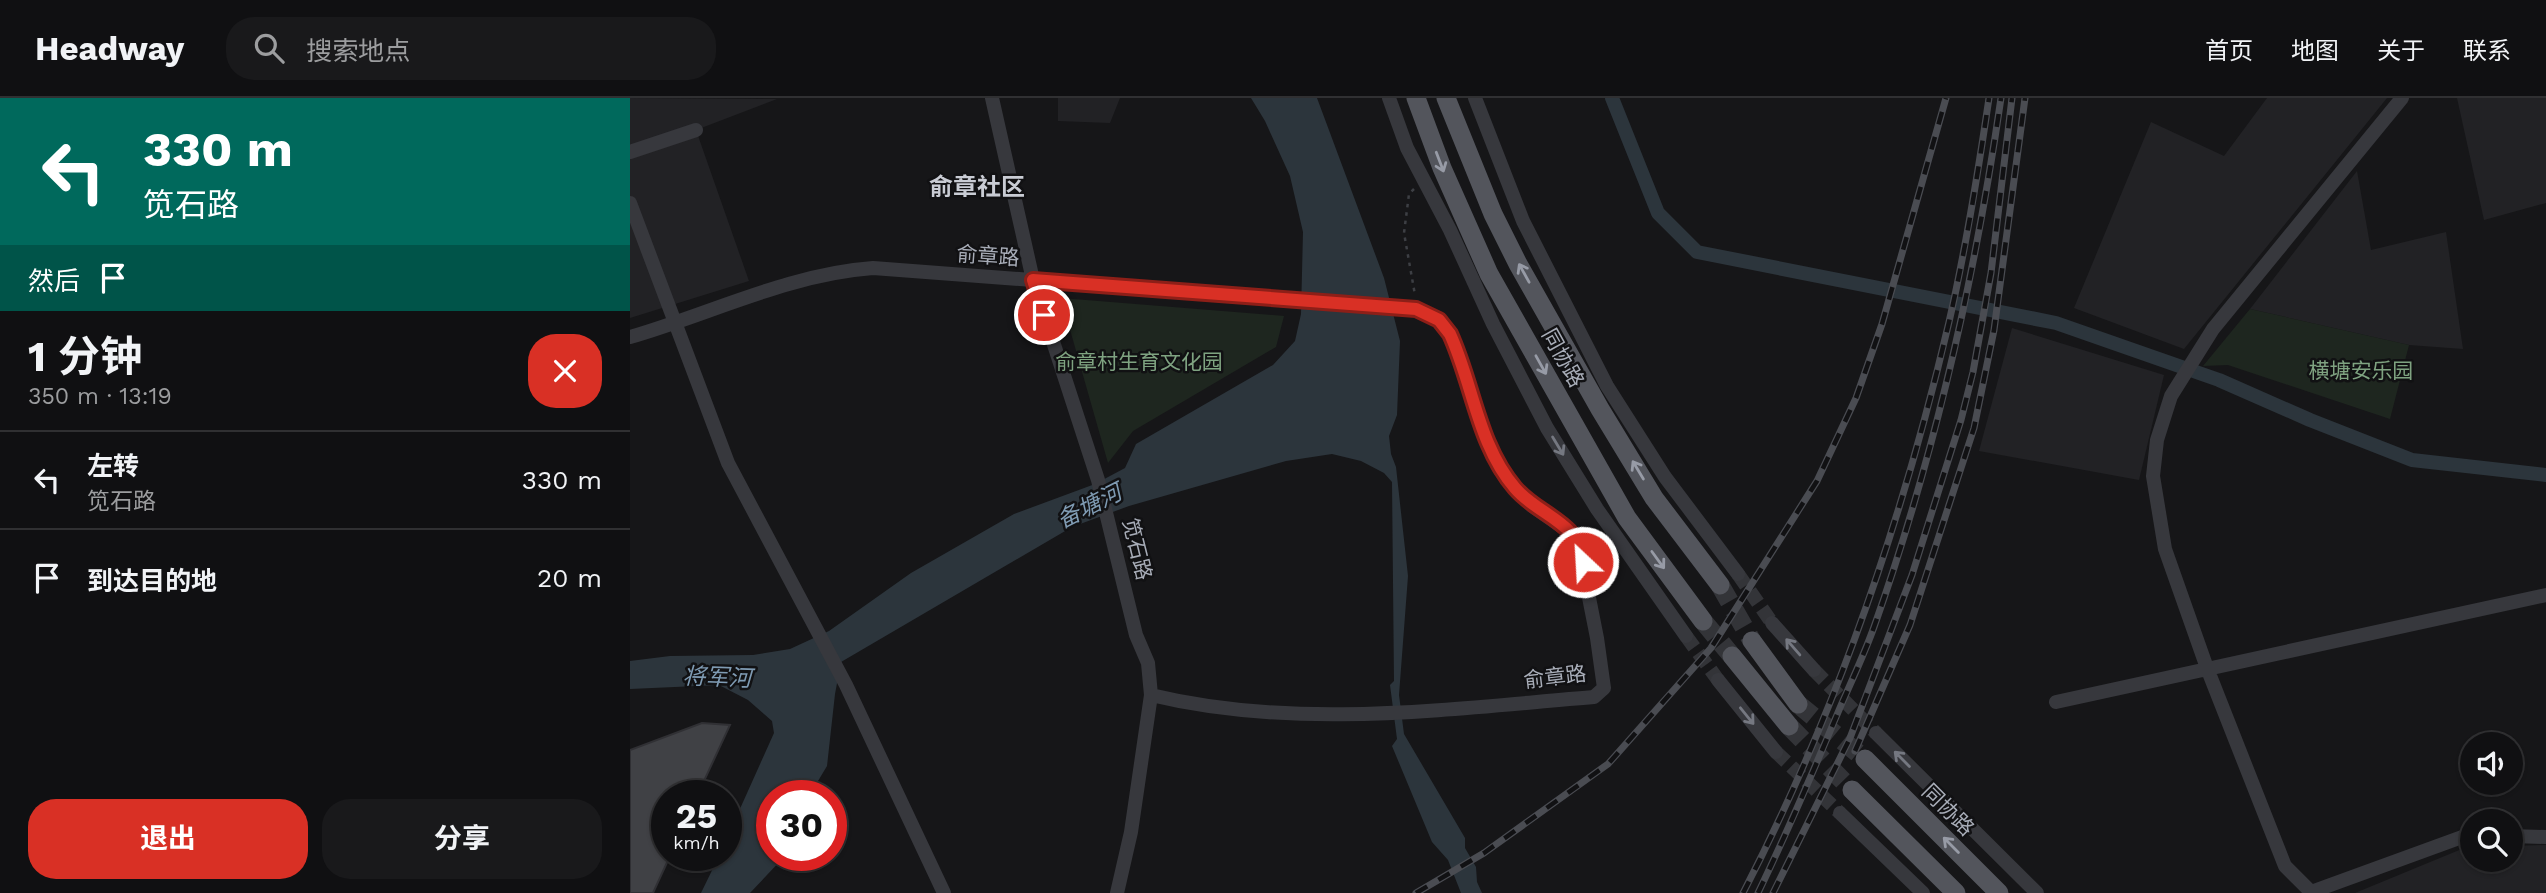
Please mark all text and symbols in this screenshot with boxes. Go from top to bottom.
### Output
search box [226,17,716,80]
text: Headway [35,29,184,68]
icon: search [250,29,288,67]
text: 搜索地点 [306,36,410,66]
text: 首页 [2205,37,2253,65]
text: 地图 [2291,37,2339,65]
text: 关于 [2377,37,2425,65]
text: 联系 [2463,37,2511,65]
text: 330 m [143,120,293,178]
icon: left [28,126,119,217]
one-way arrow [1434,151,1447,173]
district label: 俞章社区 [929,173,1025,201]
text: 笕石路 [143,186,239,224]
street label: 俞章路 [956,241,1020,270]
icon: arrive [94,259,132,297]
one-way arrow [1517,264,1531,284]
text: 然后 [28,266,80,296]
pin [1014,285,1074,345]
icon: arrive [1025,296,1063,334]
street label: 同协路 [1537,324,1590,391]
text: 1 分钟 [28,332,142,381]
button: close [528,334,602,408]
park label: 俞章村生育文化园 [1055,349,1223,374]
one-way arrow [1534,355,1548,375]
park label: 横塘安乐园 [2309,358,2414,383]
text: 350 m · 13:19 [28,383,172,410]
one-way arrow [1552,435,1566,455]
text: 左转 [87,451,139,481]
icon: left [28,461,66,499]
one-way arrow [1630,461,1644,481]
text: 330 m [522,465,602,495]
water label: 备塘河 [1052,477,1130,534]
text: 笕石路 [87,488,156,515]
street label: 笕石路 [1118,515,1157,582]
position arrow [1546,525,1620,599]
one-way arrow [1651,550,1665,569]
icon: arrive [28,559,66,597]
text: 20 m [537,563,602,593]
text: 到达目的地 [87,566,217,596]
one-way arrow [1785,638,1801,656]
street label: 俞章路 [1522,660,1588,693]
water label: 将军河 [682,663,756,692]
one-way arrow [1739,707,1755,725]
map controls [2460,732,2523,872]
button: sound [2460,732,2523,795]
one-way arrow [1893,751,1910,768]
street label: 同协路 [1917,779,1979,841]
speed limit sign: 30 [756,780,847,871]
text: 25 [676,795,717,837]
button: 退出 [28,799,308,879]
button: 分享 [322,799,602,879]
button: search [2460,809,2523,872]
text: km/h [673,832,720,853]
one-way arrow [1942,837,1959,854]

